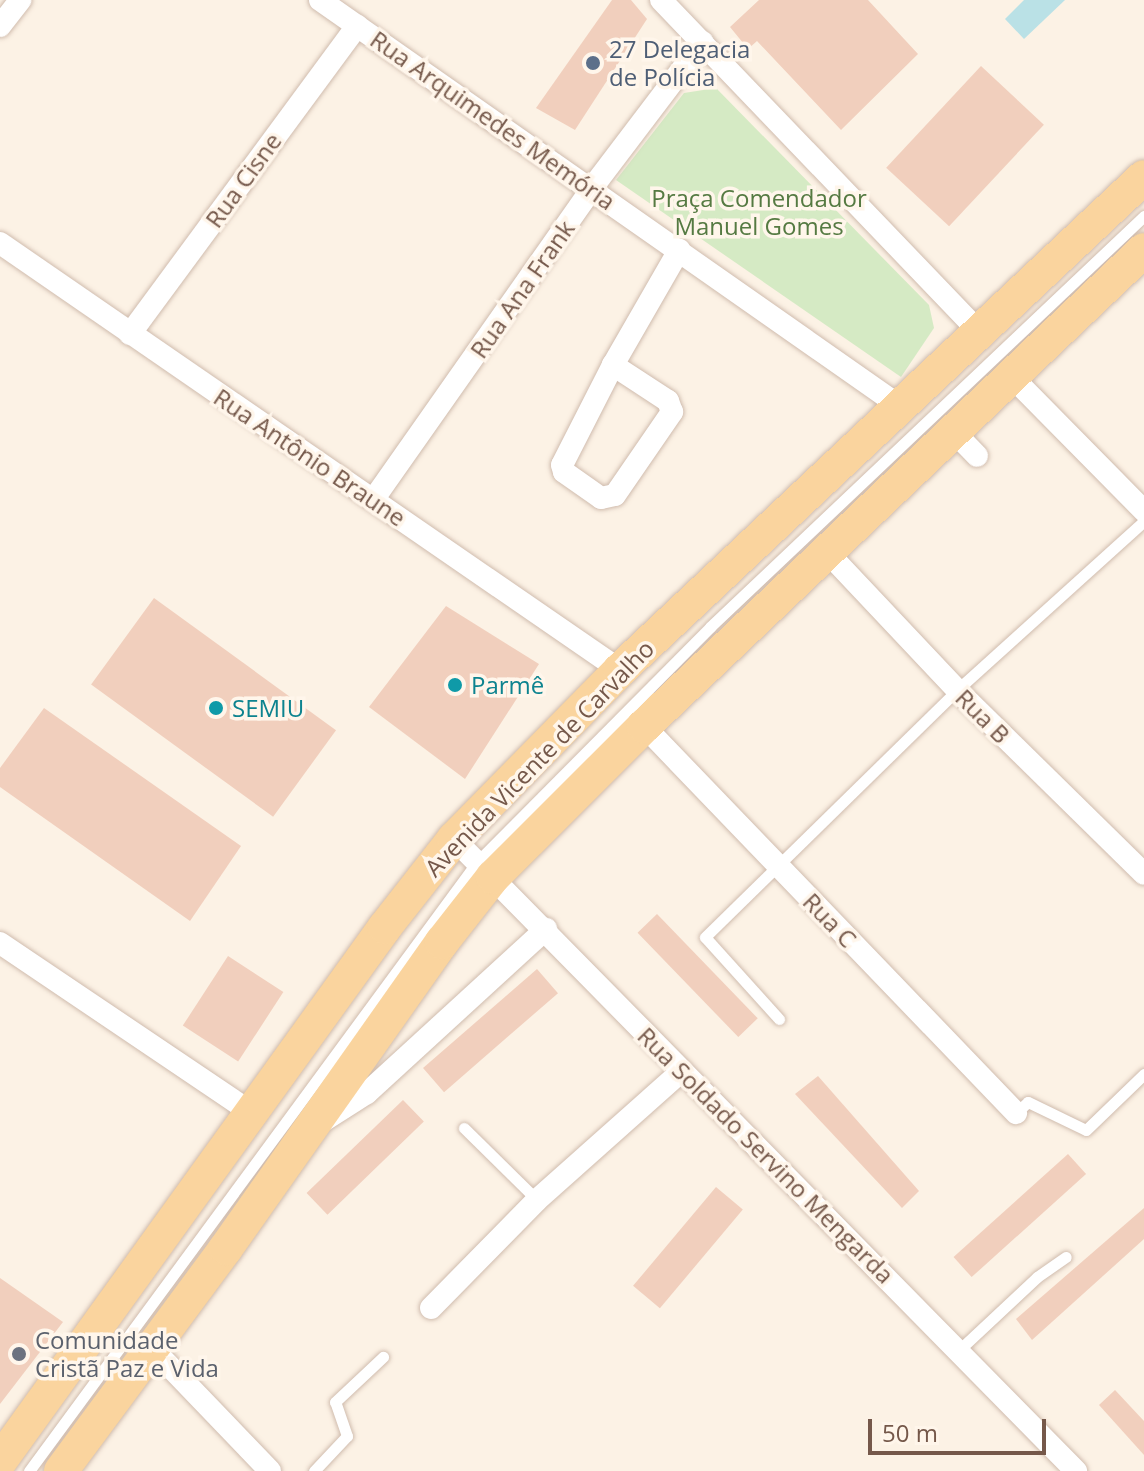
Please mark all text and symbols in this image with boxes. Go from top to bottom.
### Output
street label: Rua Arquimedes Memória [365,24,621,216]
place label: 27 Delegacia de Polícia [609,35,750,91]
marker: 27 Delegacia de Polícia [584,54,602,72]
street label: Rua Cisne [199,127,287,233]
park label: Praça Comendador Manuel Gomes [651,184,867,240]
street label: Rua Ana Frank [464,215,580,363]
street label: Rua Antônio Braune [209,382,411,532]
street label: Avenida Vicente de Carvalho [418,634,660,882]
place label: Parmê [471,671,544,699]
marker: Parmê [446,676,464,694]
street label: Rua B [950,683,1016,749]
place label: SEMIU [232,694,304,722]
marker: SEMIU [207,699,225,717]
street label: Rua C [797,887,863,953]
street label: Rua Soldado Servino Mengarda [632,1021,900,1289]
place label: Comunidade Cristã Paz e Vida [35,1326,219,1382]
marker: Comunidade Cristã Paz e Vida [10,1345,28,1363]
scale bar [872,1403,1050,1453]
text: 50 m [882,1416,938,1449]

